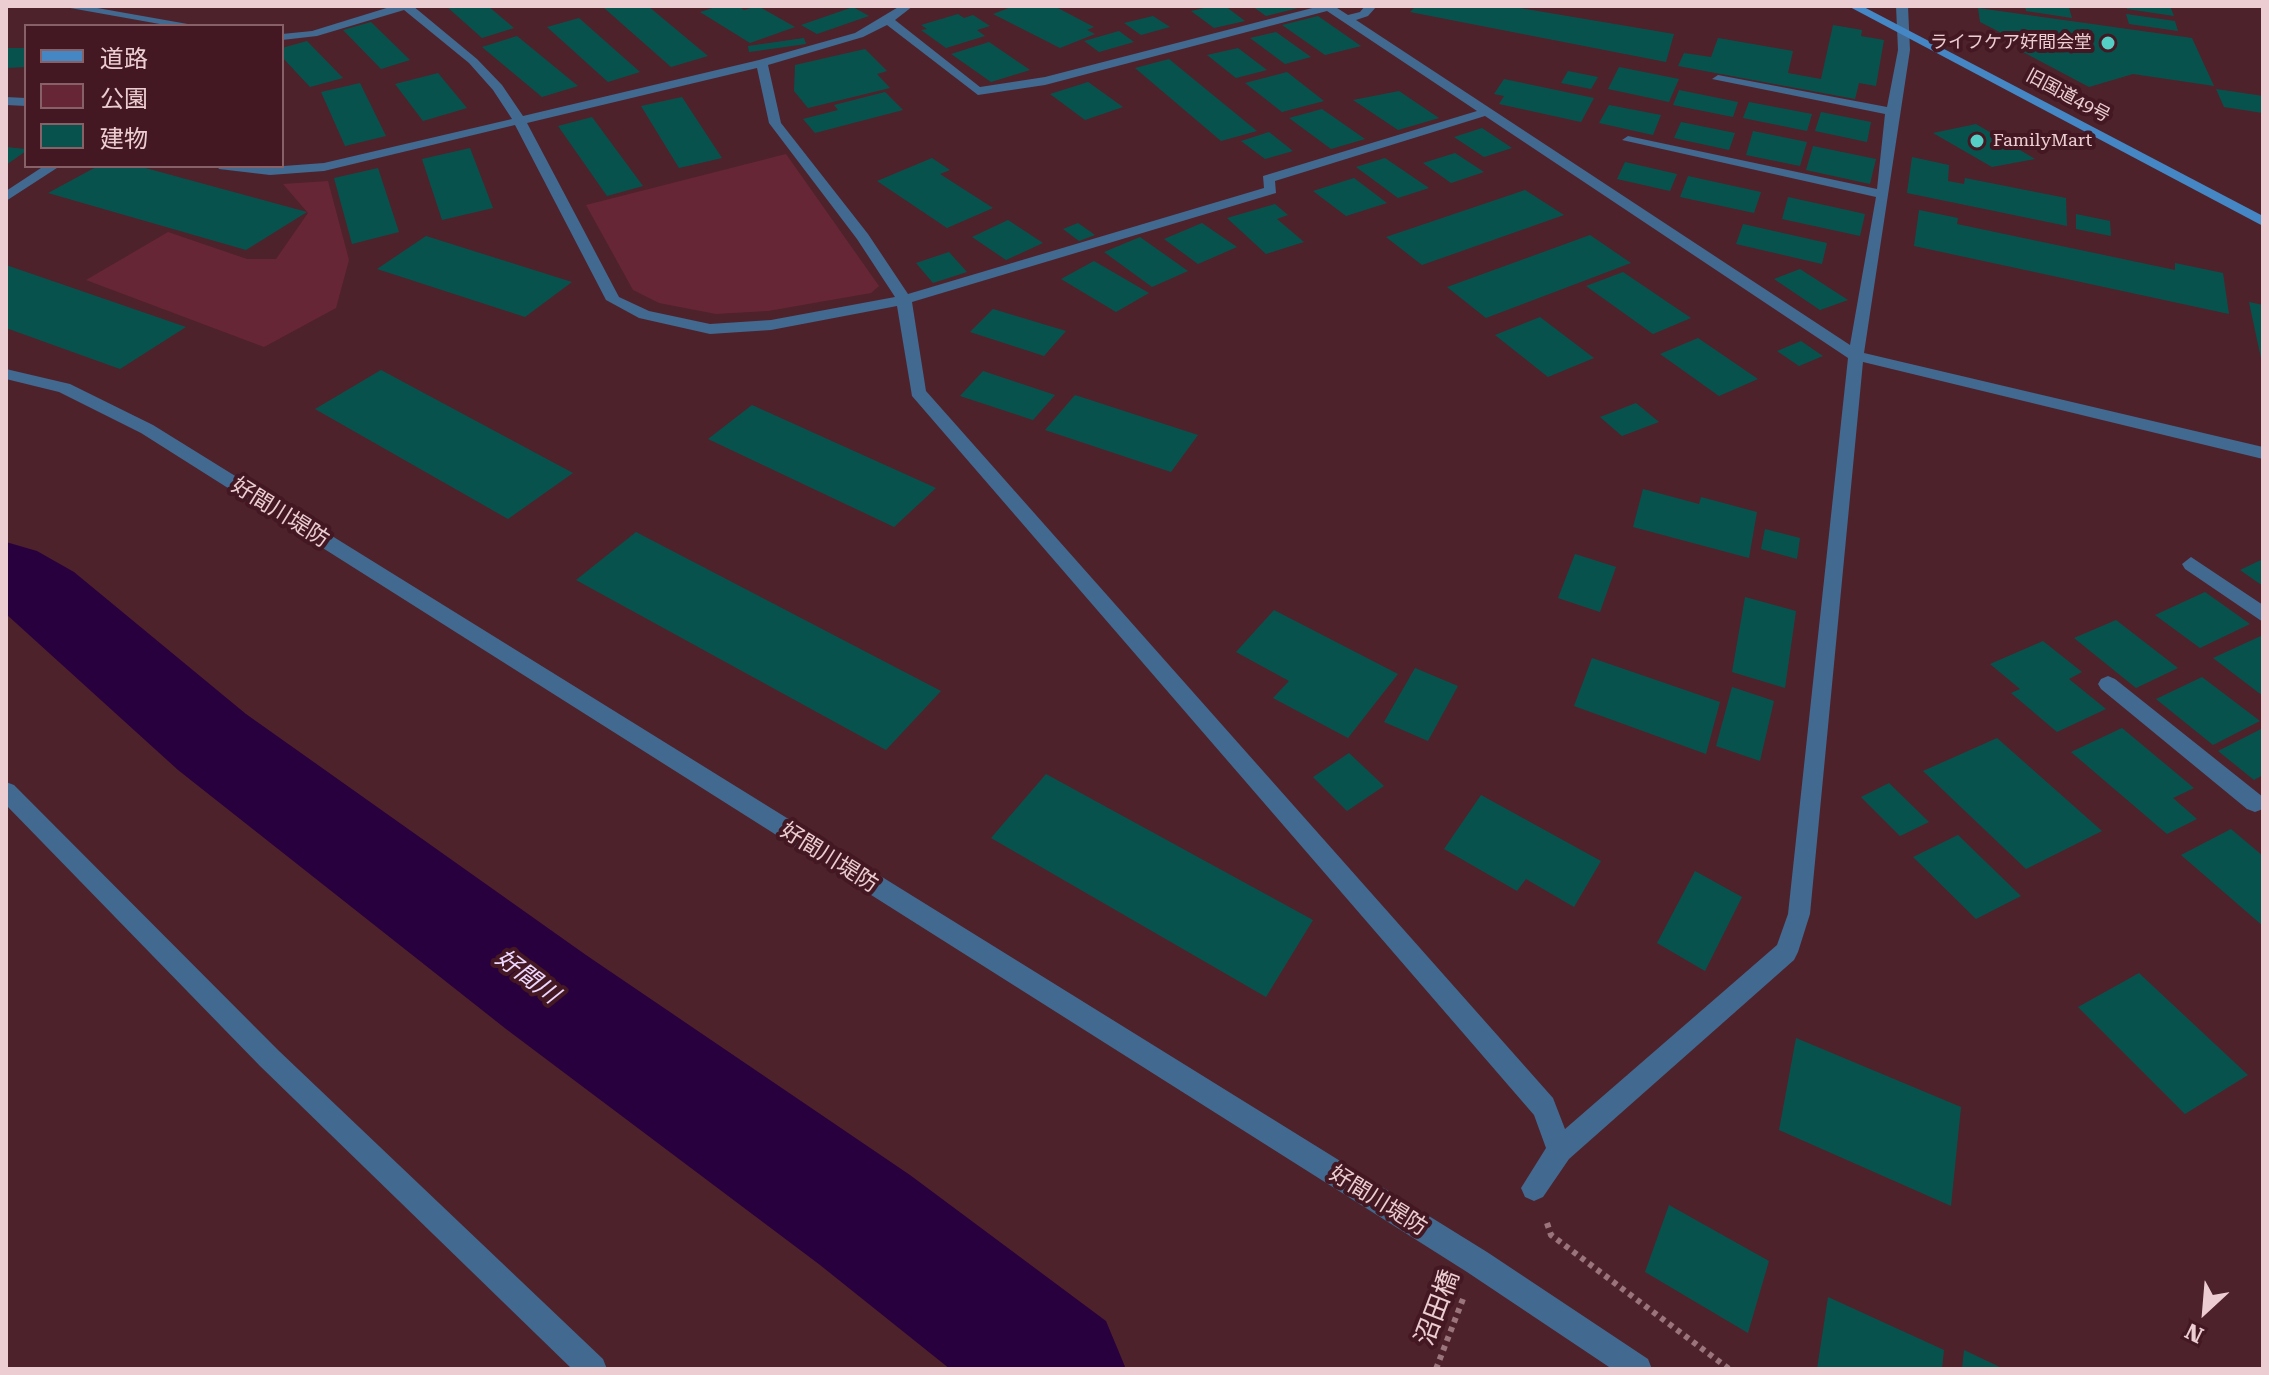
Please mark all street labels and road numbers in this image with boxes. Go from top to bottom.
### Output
street label: 旧国道49号 [2022,65,2114,127]
street label: 好間川堤防 [226,473,334,553]
street label: 好間川堤防 [775,818,883,898]
street label: 好間川堤防 [1324,1161,1432,1241]
street label: 沼田橋 [1409,1266,1467,1350]

